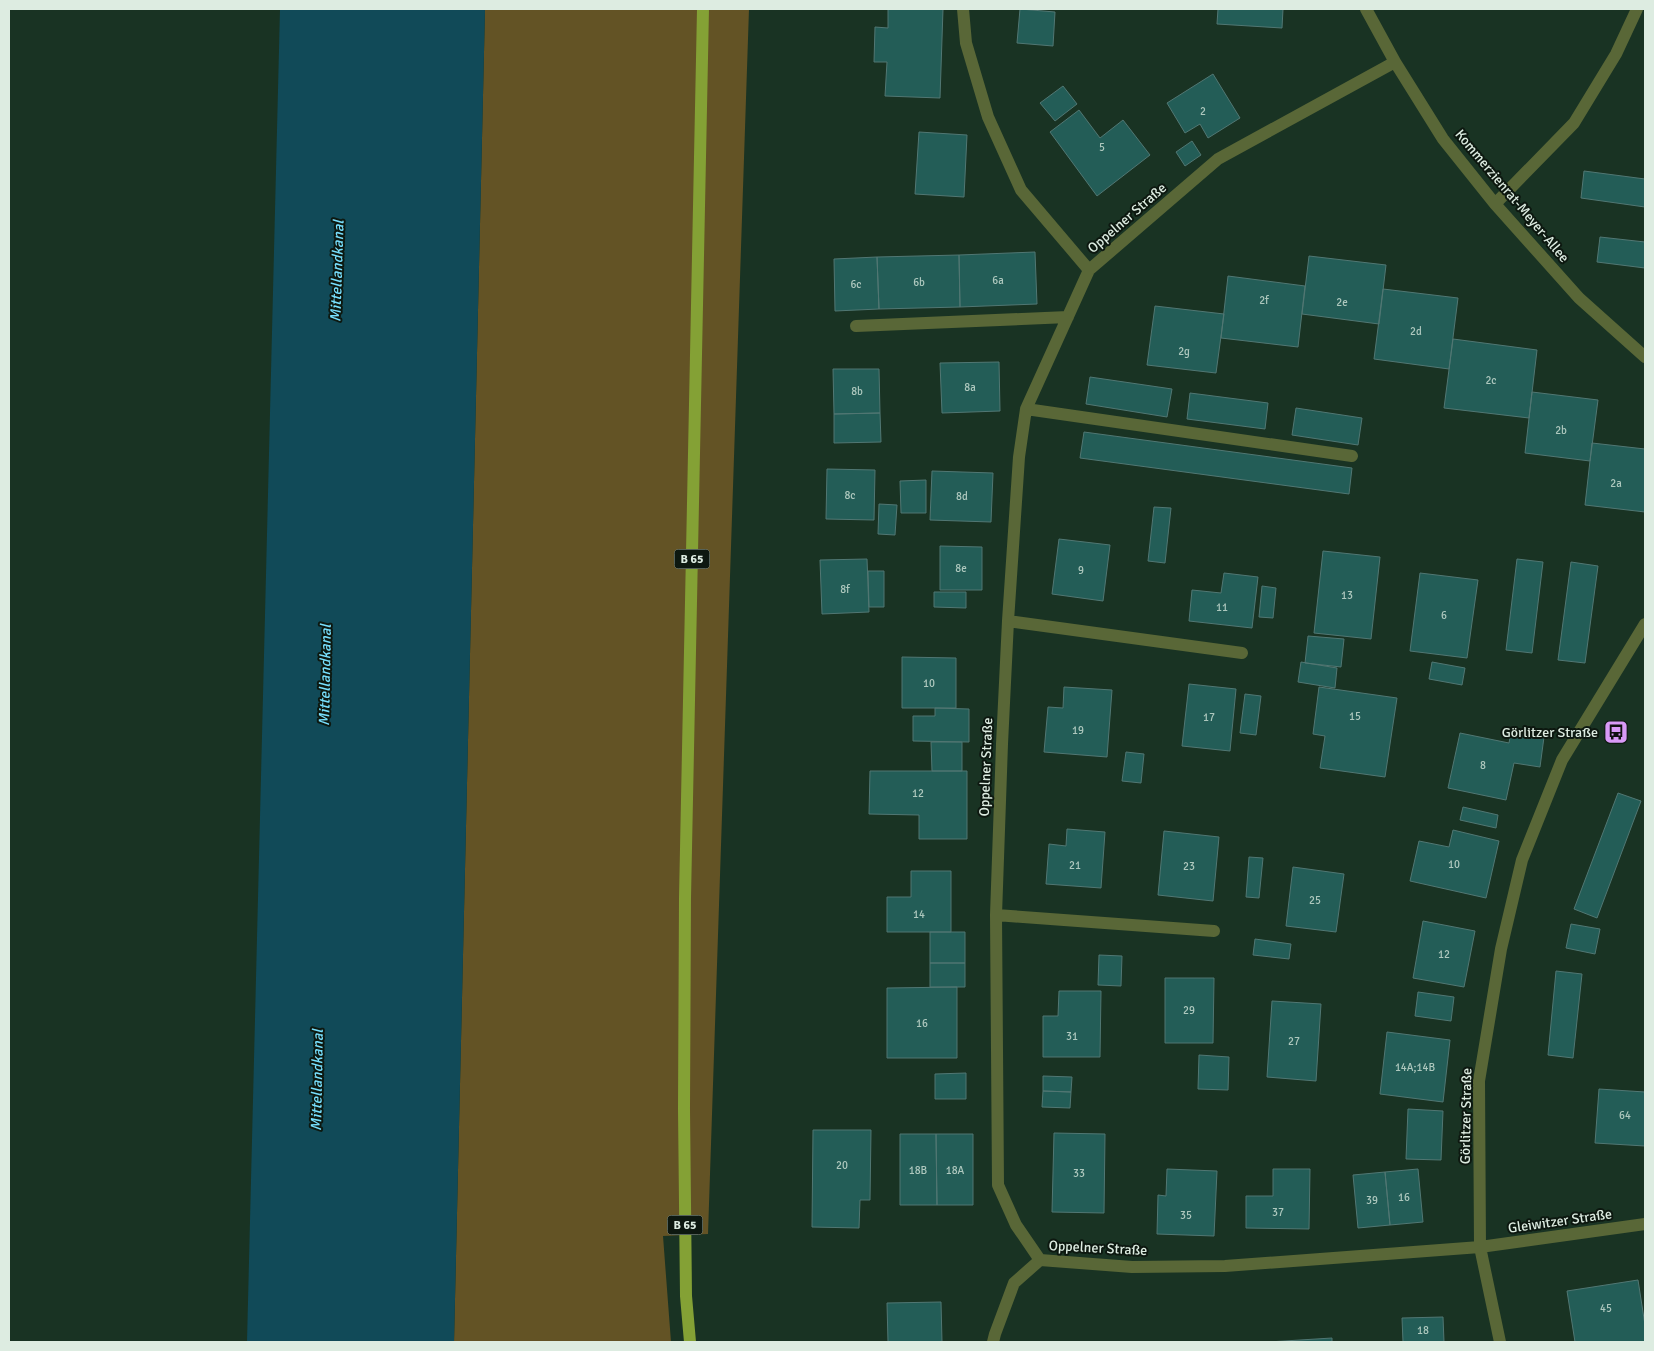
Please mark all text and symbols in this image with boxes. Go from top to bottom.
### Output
house number: 2 [1200,105,1206,118]
street label: Kommerzienrat-Meyer-Allee [1451,126,1573,266]
house number: 5 [1099,141,1105,154]
street label: Oppelner Straße [1084,179,1170,257]
water label: Mittellandkanal [326,218,348,322]
house number: 6a [992,274,1004,287]
house number: 6b [913,276,925,289]
house number: 6c [850,278,862,291]
house number: 2f [1259,294,1270,307]
house number: 2e [1336,296,1348,309]
house number: 2d [1410,325,1422,338]
house number: 2g [1178,345,1190,358]
house number: 2c [1485,374,1497,387]
house number: 8a [964,381,976,394]
house number: 8b [851,385,863,398]
house number: 2b [1555,424,1567,437]
house number: 2a [1610,477,1622,490]
house number: 8c [844,489,856,502]
house number: 8d [956,490,968,503]
road number: B 65 [674,550,710,568]
house number: 8e [955,562,967,575]
house number: 9 [1078,564,1084,577]
house number: 8f [840,583,851,596]
house number: 13 [1341,589,1353,602]
house number: 11 [1216,601,1228,614]
house number: 6 [1441,609,1447,622]
water label: Mittellandkanal [315,622,335,726]
house number: 10 [923,677,935,690]
house number: 15 [1349,710,1361,723]
house number: 17 [1203,711,1215,724]
street label: Oppelner Straße [976,717,996,817]
bus stop icon: Görlitzer Straße [1603,719,1629,745]
house number: 19 [1072,724,1084,737]
place label: Görlitzer Straße [1502,724,1598,741]
house number: 8 [1480,759,1486,772]
house number: 12 [912,787,924,800]
house number: 10 [1448,858,1460,871]
house number: 21 [1069,859,1081,872]
house number: 23 [1183,860,1195,873]
house number: 25 [1309,894,1321,907]
house number: 14 [913,908,925,921]
house number: 12 [1438,948,1450,961]
house number: 29 [1183,1004,1195,1017]
house number: 16 [916,1017,928,1030]
water label: Mittellandkanal [307,1027,327,1131]
house number: 31 [1066,1030,1078,1043]
house number: 27 [1288,1035,1300,1048]
house number: 14A;14B [1395,1061,1435,1074]
street label: Görlitzer Straße [1457,1068,1475,1164]
house number: 64 [1619,1109,1631,1122]
house number: 20 [836,1159,848,1172]
house number: 18B [909,1164,928,1177]
house number: 18A [946,1164,965,1177]
house number: 33 [1073,1167,1085,1180]
house number: 16 [1398,1191,1410,1204]
house number: 39 [1366,1194,1378,1207]
street label: Gleiwitzer Straße [1507,1205,1613,1237]
house number: 37 [1272,1206,1284,1219]
house number: 35 [1180,1209,1192,1222]
road number: B 65 [668,1216,702,1234]
street label: Oppelner Straße [1048,1237,1148,1259]
house number: 45 [1600,1302,1612,1315]
house number: 18 [1417,1324,1429,1337]

